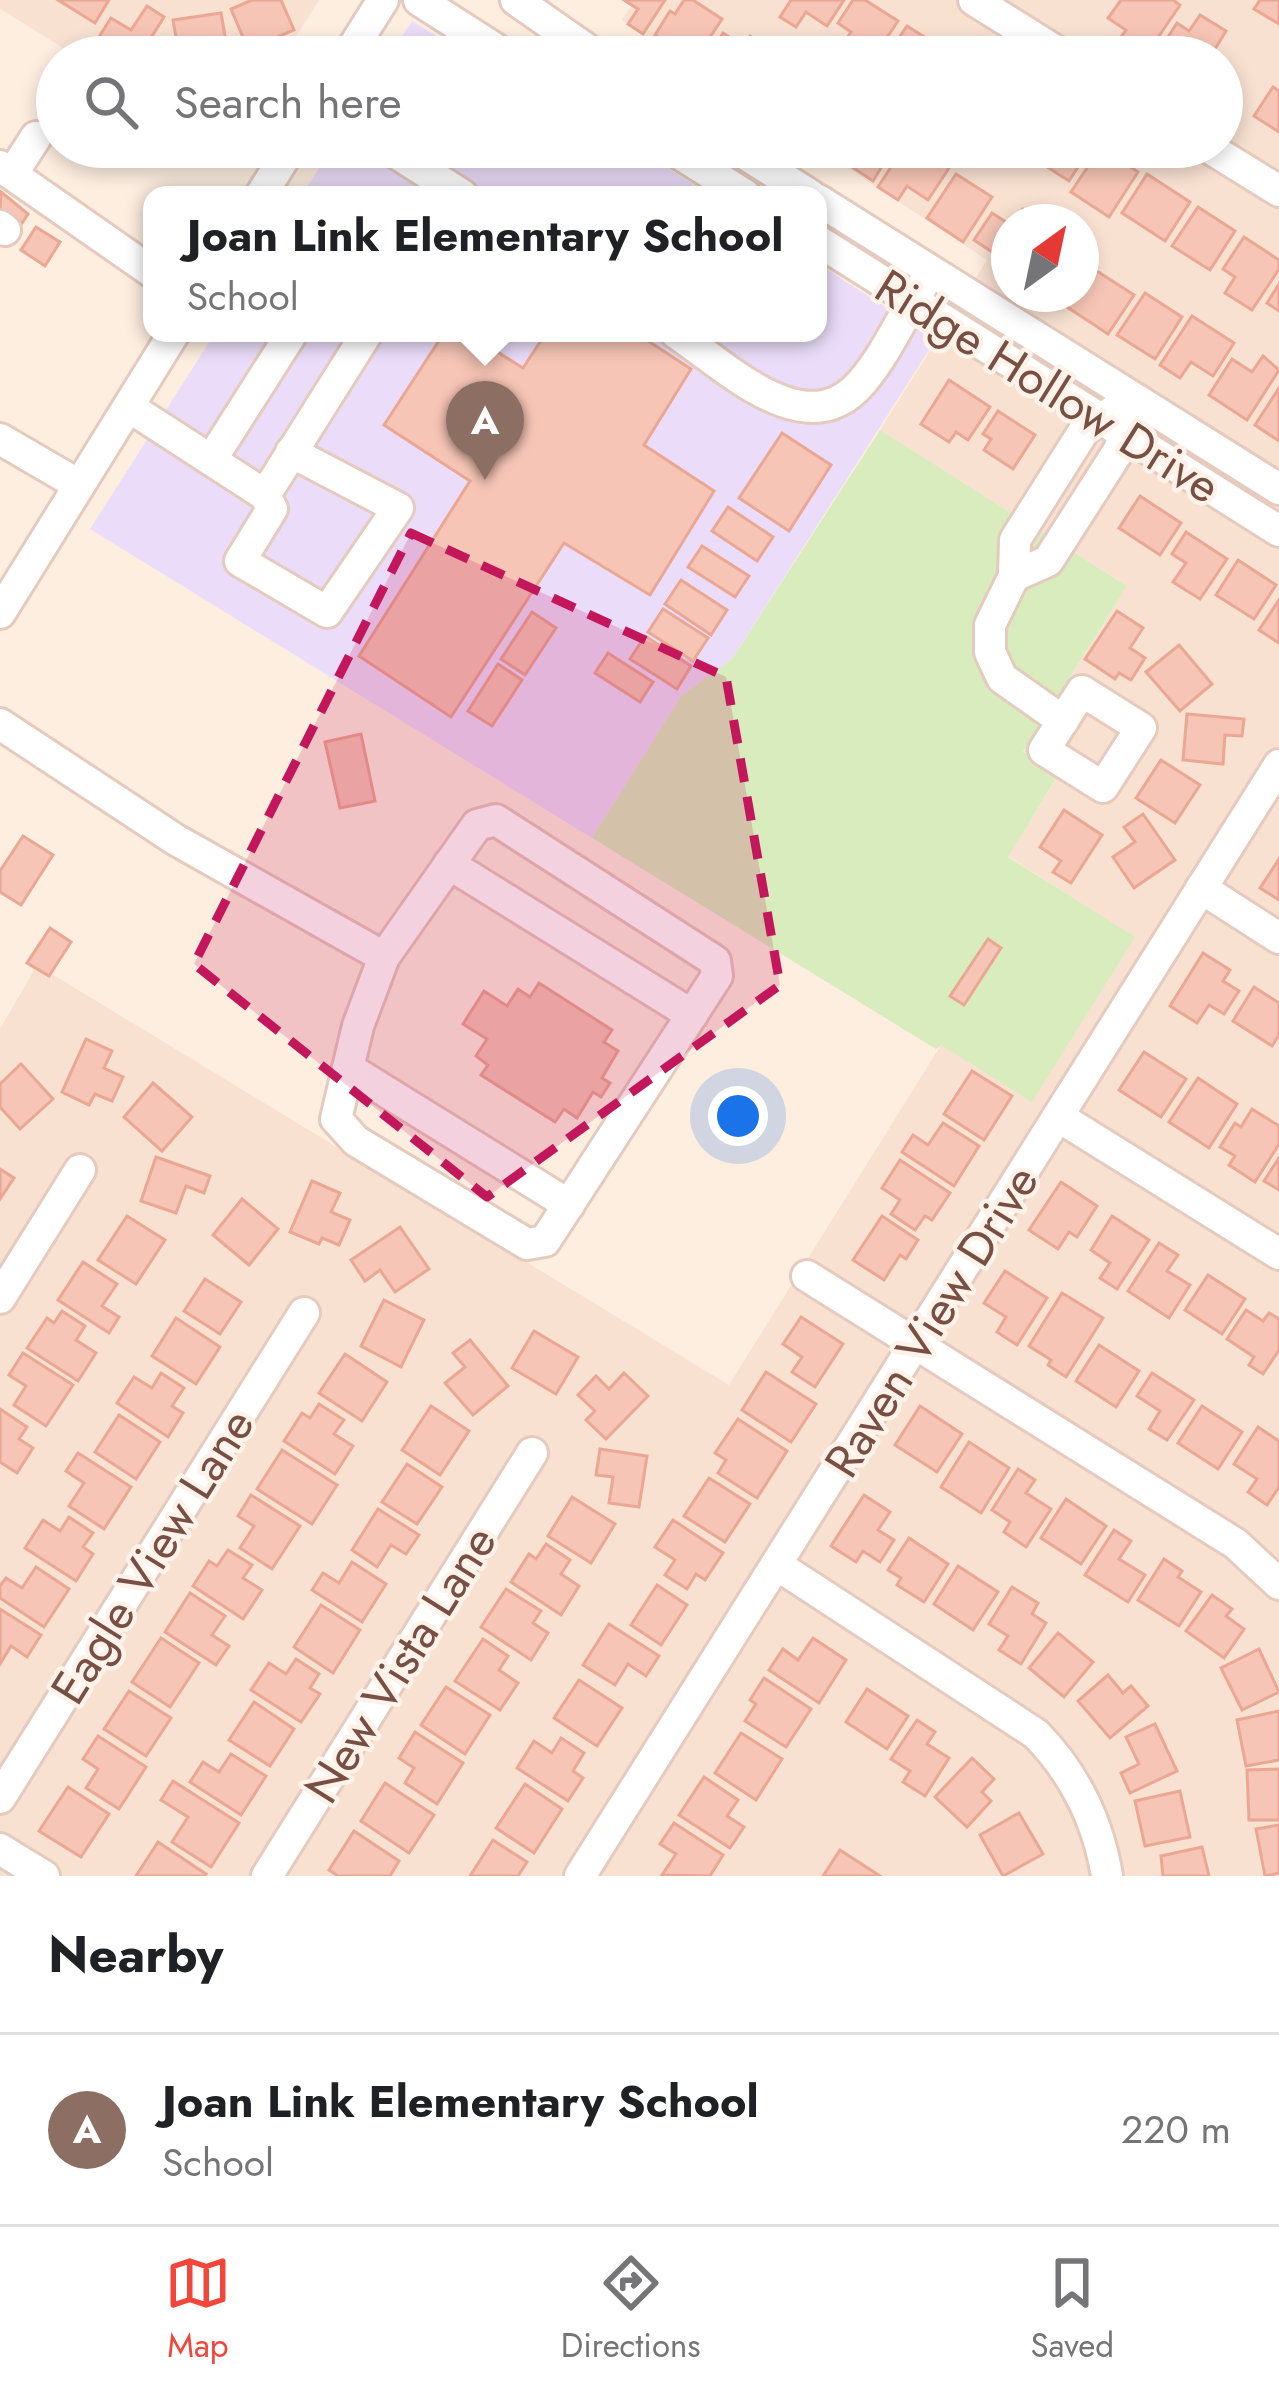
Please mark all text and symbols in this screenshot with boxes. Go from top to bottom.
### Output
search box [36,36,1243,168]
icon: search [78,69,144,135]
text: Search here [174,70,402,135]
popup [143,186,827,342]
text: Joan Link Elementary School [187,203,783,268]
north arrow [991,204,1099,312]
street label: Ridge Hollow Drive [862,252,1234,520]
text: School [187,268,299,325]
pin: A [446,381,524,480]
your location [708,1086,768,1146]
street label: Raven View Drive [808,1152,1055,1491]
street label: Eagle View Lane [34,1395,271,1717]
street label: New Vista Lane [288,1512,513,1816]
text: Nearby [48,1917,223,1991]
text: Joan Link Elementary School [162,2069,759,2134]
text: A [73,2101,101,2158]
text: 220 m [1121,2101,1231,2158]
text: School [162,2134,274,2191]
tab: Map [165,2250,231,2369]
tab: Directions [561,2250,701,2369]
tab: Saved [1030,2250,1114,2369]

